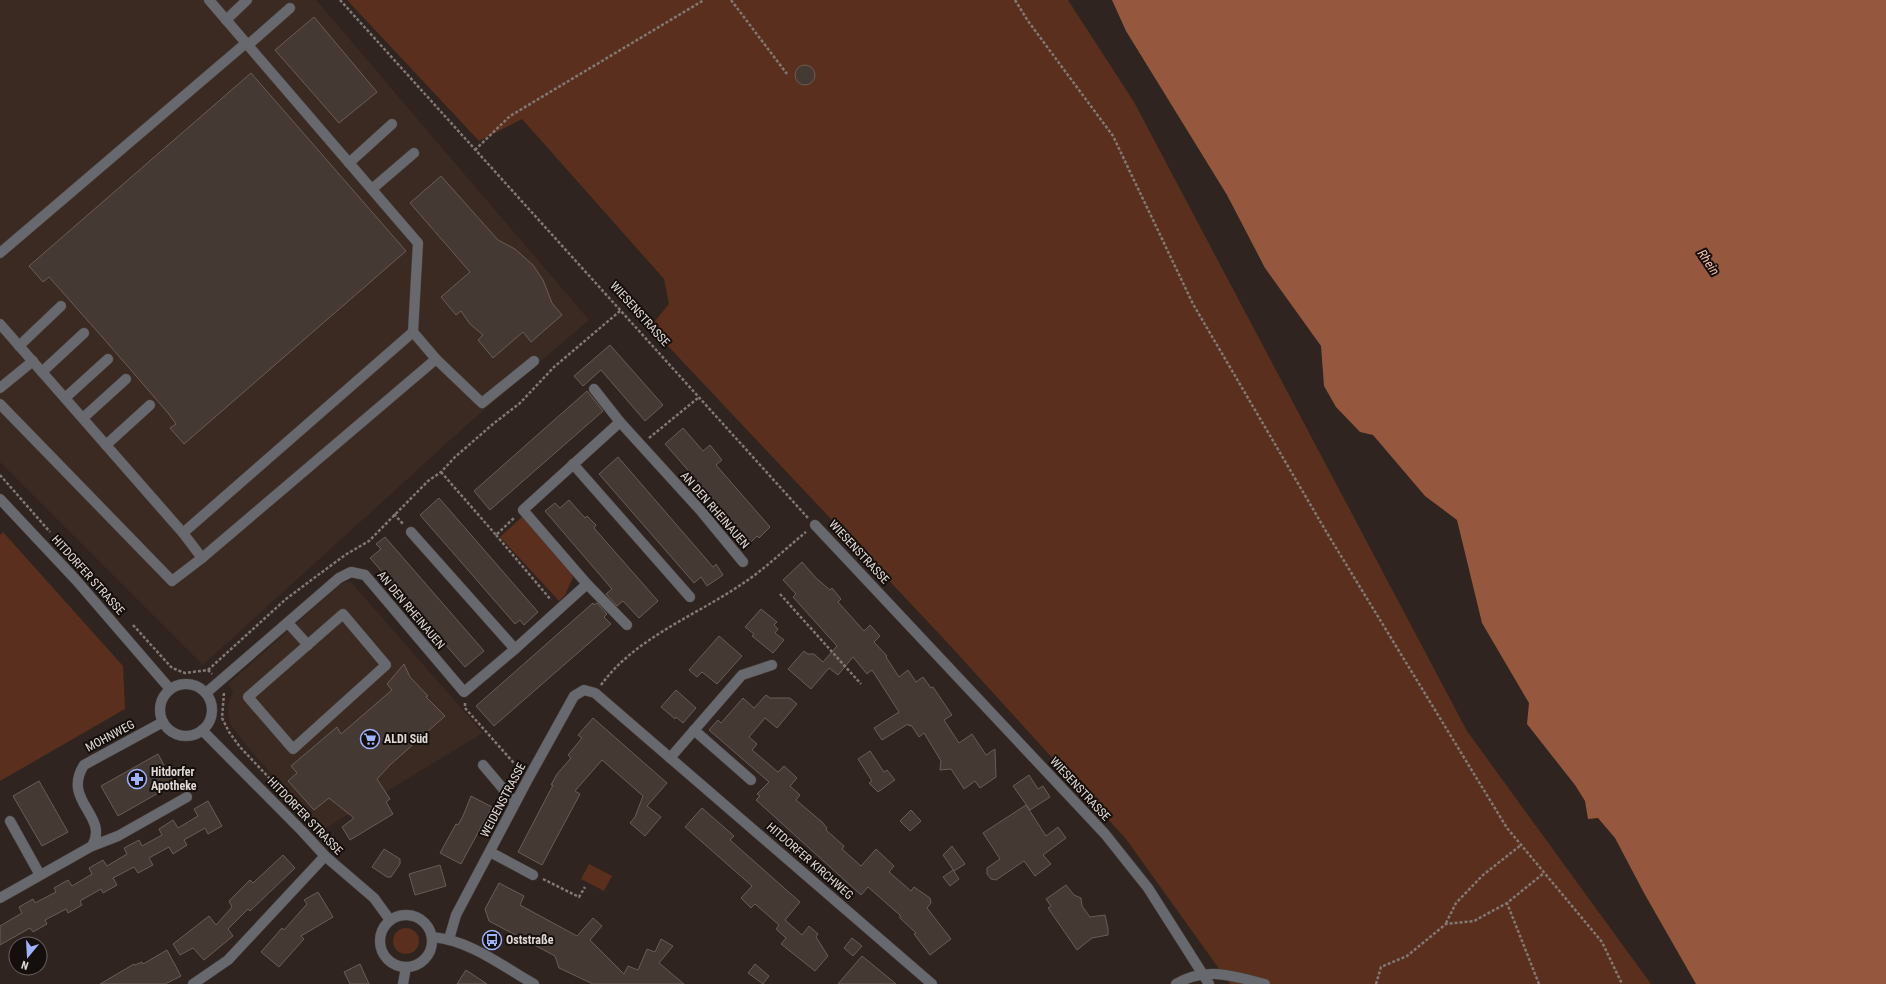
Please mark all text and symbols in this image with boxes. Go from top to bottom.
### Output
water label: Rhein [1695,247,1723,278]
street label: WIESENSTRASSE [607,279,673,349]
street label: AN DEN RHEINAUEN [678,469,752,551]
street label: WIESENSTRASSE [826,517,892,587]
street label: HITDORFER STRASSE [49,532,127,618]
street label: AN DEN RHEINAUEN [374,568,448,652]
street label: MOHNWEG [83,717,137,755]
supermarket icon: ALDI Süd [359,728,381,750]
place label: ALDI Süd [384,732,428,746]
street label: WIESENSTRASSE [1047,754,1113,824]
street label: WEIDENSTRASSE [477,760,529,840]
place label: Hitdorfer Apotheke [151,765,197,793]
pharmacy icon: Hitdorfer Apotheke [126,768,148,790]
street label: HITDORFER STRASSE [265,774,345,858]
street label: HITDORFER KIRCHWEG [764,820,856,902]
bus stop icon: Oststraße [481,929,503,951]
place label: Oststraße [506,933,554,947]
north arrow [8,936,48,976]
text: N [20,958,30,972]

